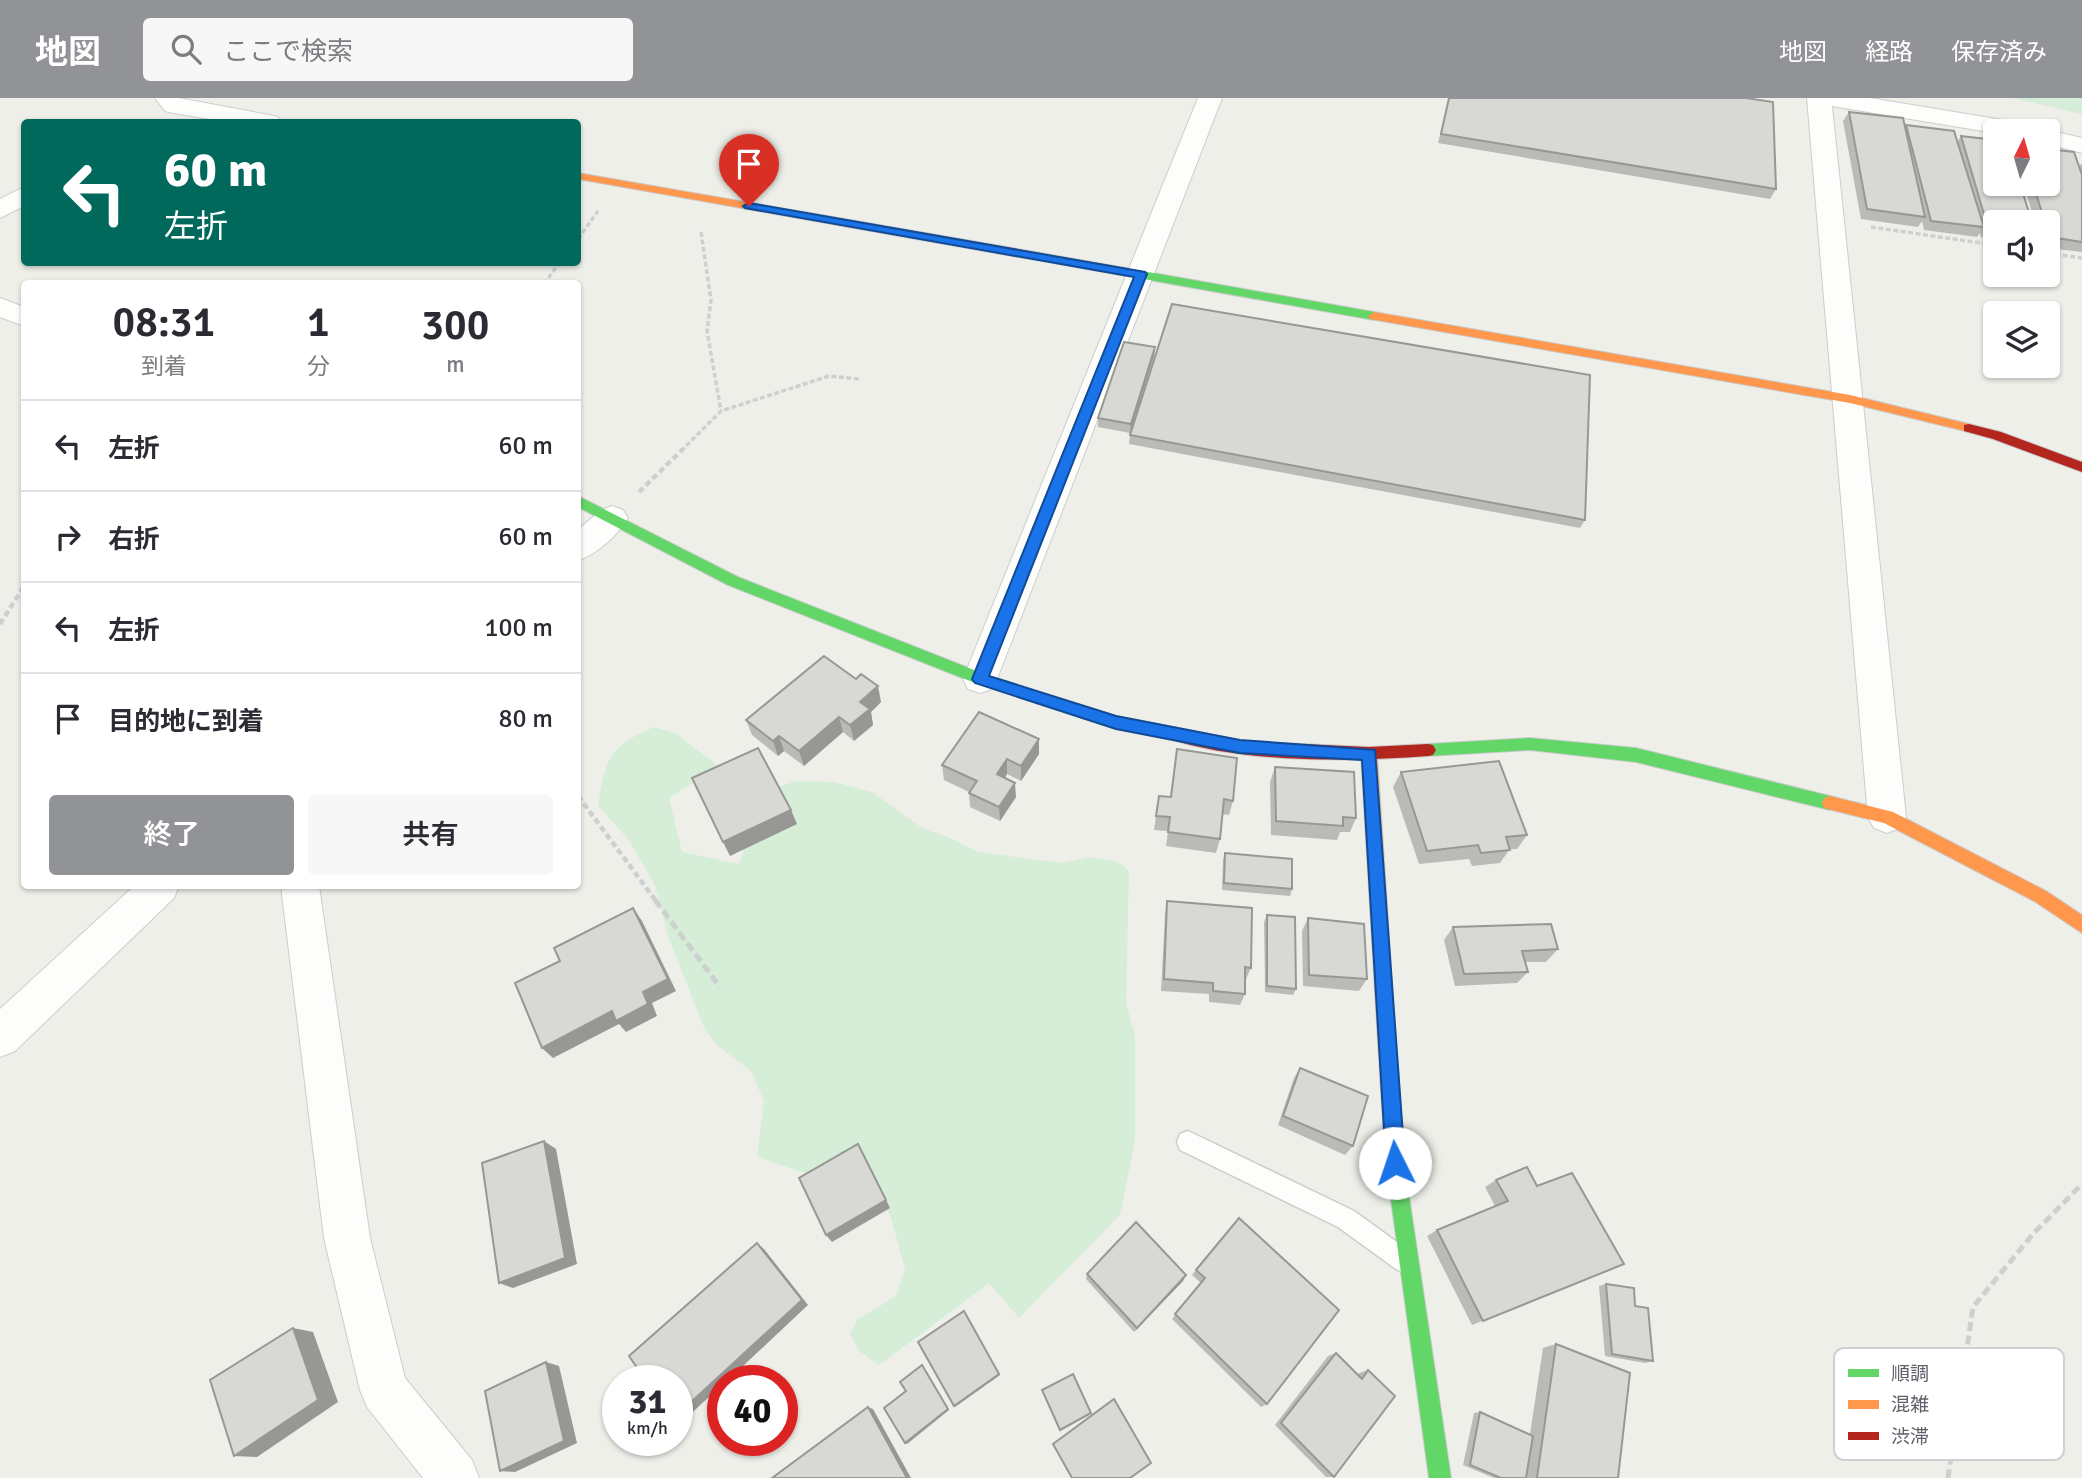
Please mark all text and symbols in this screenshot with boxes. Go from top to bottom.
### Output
search box [143,18,633,81]
icon: search [167,30,205,68]
text: 地図 [35,32,101,73]
text: ここで検索 [223,36,353,68]
text: 地図 [1779,37,1827,67]
text: 経路 [1865,37,1913,67]
text: 保存済み [1951,37,2047,67]
north arrow [1983,119,2060,196]
map controls [1983,119,2060,378]
pin [719,134,779,206]
text: 60 m [164,140,267,200]
icon: arrive [730,145,768,183]
icon: left [49,147,140,238]
text: 左折 [164,207,228,246]
button: sound [1983,210,2060,287]
text: 08:31 [113,297,215,348]
text: 1 [307,297,330,348]
text: 300 [421,300,489,351]
button: layers [1983,301,2060,378]
text: m [446,350,465,379]
text: 到着 [141,352,187,381]
text: 分 [307,352,330,381]
icon: left [49,427,87,465]
text: 60 m [498,430,553,462]
text: 左折 [108,433,160,465]
icon: right [49,518,87,556]
text: 60 m [498,521,553,553]
text: 右折 [108,524,160,556]
icon: left [49,609,87,647]
text: 100 m [484,612,553,644]
text: 左折 [108,615,160,647]
icon: arrive [49,700,87,738]
text: 80 m [498,703,553,735]
text: 目的地に到着 [108,706,264,738]
button: 終了 [49,795,294,875]
button: 共有 [308,795,553,875]
position arrow [1358,1126,1432,1200]
legend [1834,1348,2064,1460]
text: 順調 [1891,1362,1929,1386]
speed limit sign: 40 [707,1365,798,1456]
text: 31 [629,1380,666,1423]
text: 混雑 [1891,1393,1929,1417]
text: km/h [627,1417,668,1439]
text: 渋滞 [1891,1425,1929,1449]

